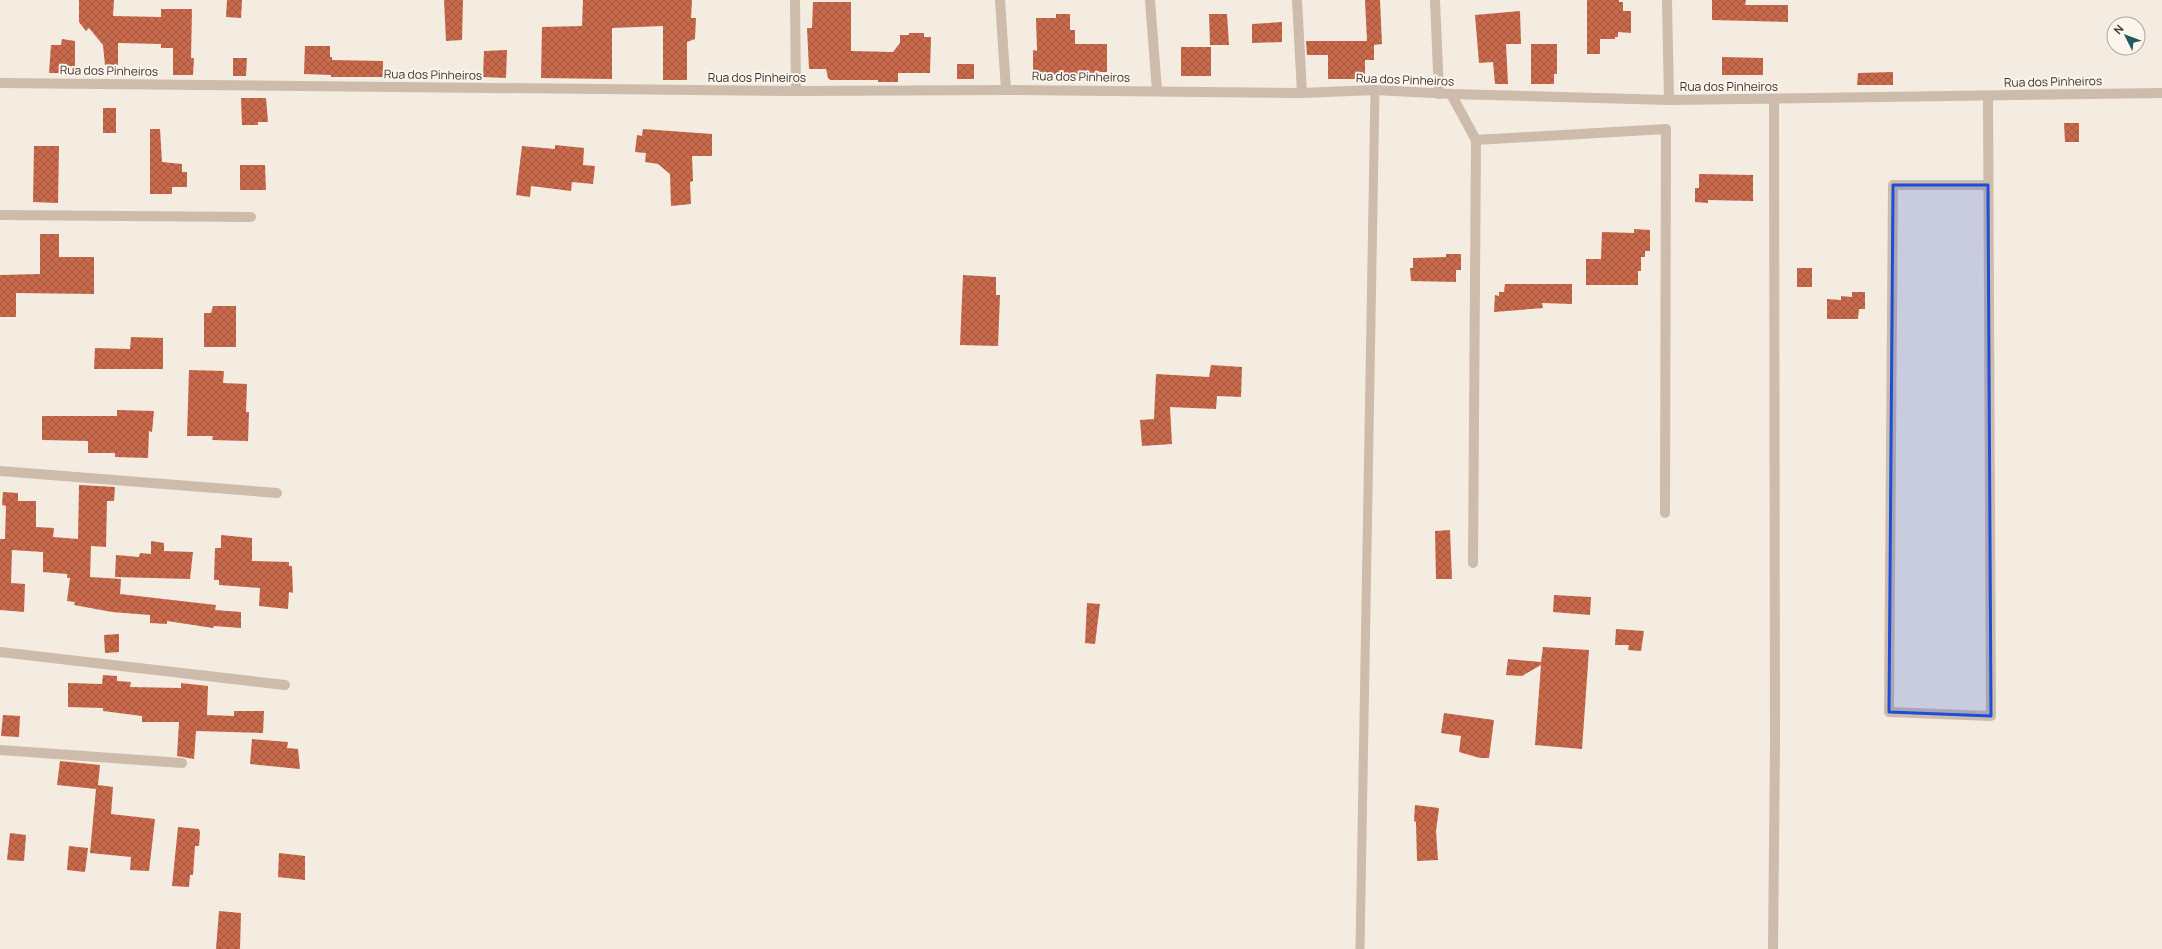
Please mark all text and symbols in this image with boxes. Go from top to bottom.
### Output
north arrow [2106,16,2146,56]
text: N [2110,21,2126,37]
street label: Rua dos Pinheiros [60,61,158,80]
street label: Rua dos Pinheiros [384,65,482,84]
street label: Rua dos Pinheiros [1032,67,1130,86]
street label: Rua dos Pinheiros [708,69,806,86]
street label: Rua dos Pinheiros [1356,69,1454,90]
street label: Rua dos Pinheiros [2004,72,2102,91]
street label: Rua dos Pinheiros [1680,78,1778,95]

